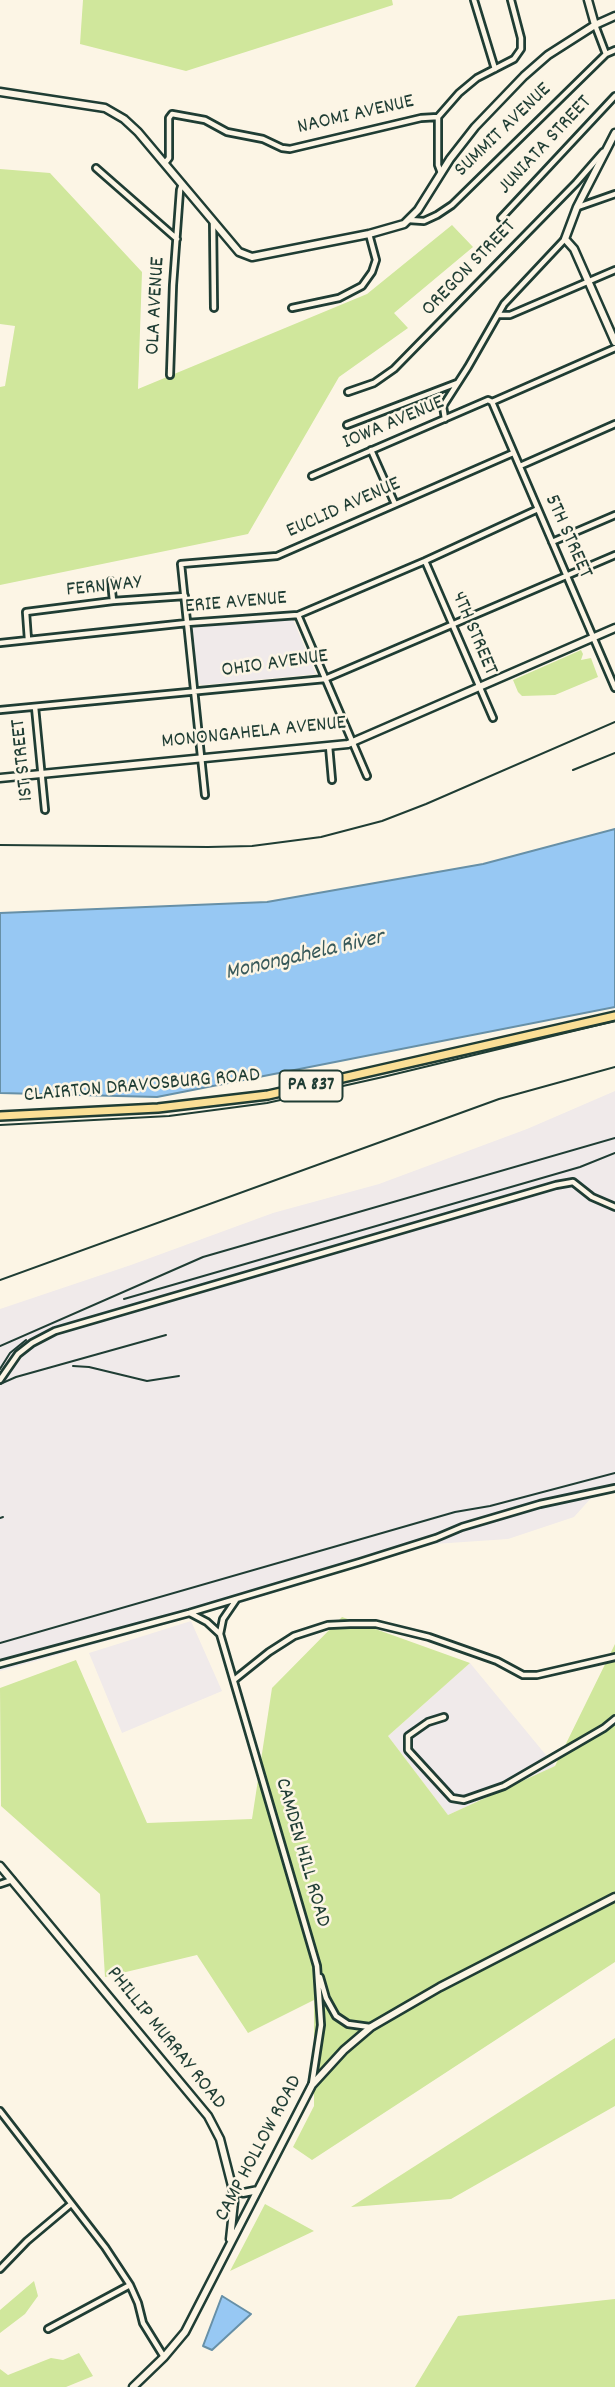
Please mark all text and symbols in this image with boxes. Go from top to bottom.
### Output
street label: SUMMIT AVENUE [450,79,558,183]
street label: NAOMI AVENUE [295,90,417,142]
street label: JUNIATA STREET [494,91,598,201]
street label: OREGON STREET [418,215,522,323]
street label: OLA AVENUE [142,256,172,356]
street label: IOWA AVENUE [339,391,449,457]
street label: EUCLID AVENUE [283,473,405,545]
street label: 5TH STREET [537,491,597,583]
street label: FERN WAY [65,572,143,604]
street label: ERIE AVENUE [184,587,288,621]
street label: 4TH STREET [444,589,502,679]
street label: OHIO AVENUE [220,645,330,685]
street label: MONONGAHELA AVENUE [160,712,348,756]
street label: 1ST STREET [7,718,41,802]
water label: Monongahela River [223,925,387,989]
street label: CLAIRTON DRAVOSBURG ROAD [23,1064,261,1110]
road number: PA 837 [280,1070,342,1102]
street label: CAMDEN HILL ROAD [268,1776,334,1930]
street label: PHILLIP MURRAY ROAD [100,1963,230,2115]
street label: CAMP HOLLOW ROAD [211,2072,309,2226]

